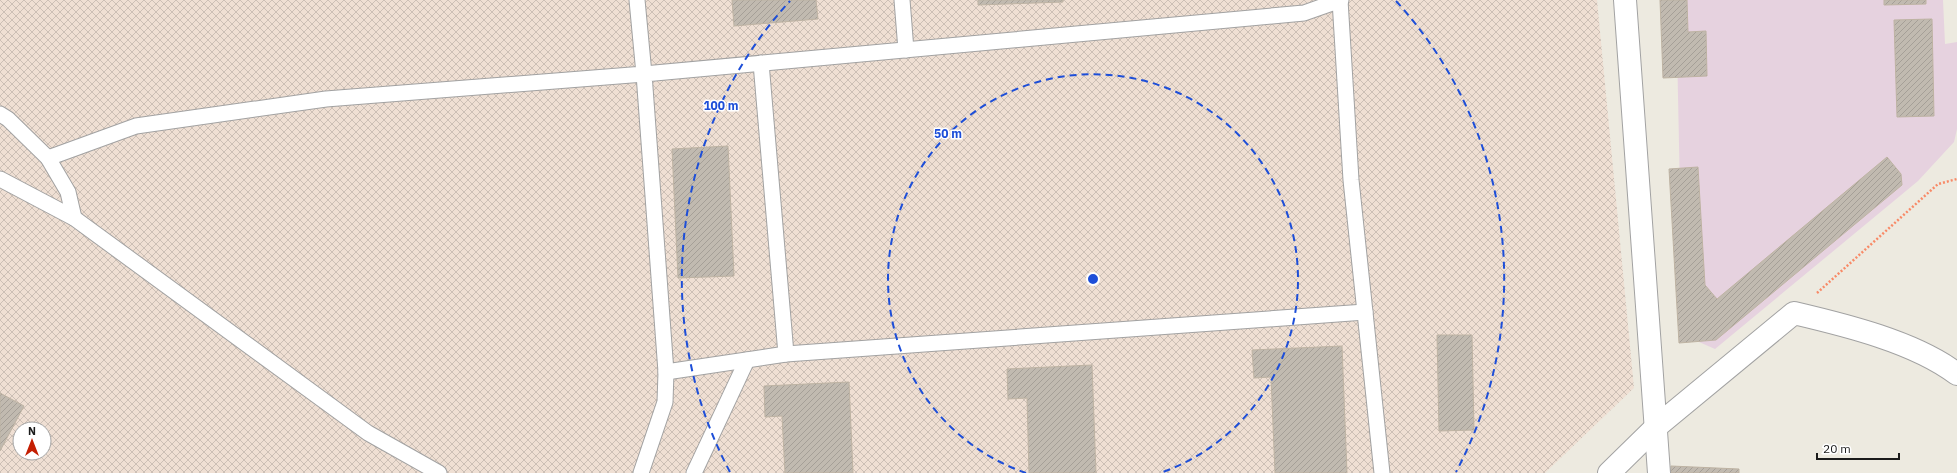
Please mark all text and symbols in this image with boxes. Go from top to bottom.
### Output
text: 100 m [703,98,739,113]
text: 50 m [934,126,962,141]
centre of rings [1086,272,1100,286]
north arrow [12,421,52,461]
text: N [28,424,36,438]
scale bar [1817,435,1899,461]
text: 20 m [1823,441,1851,456]

